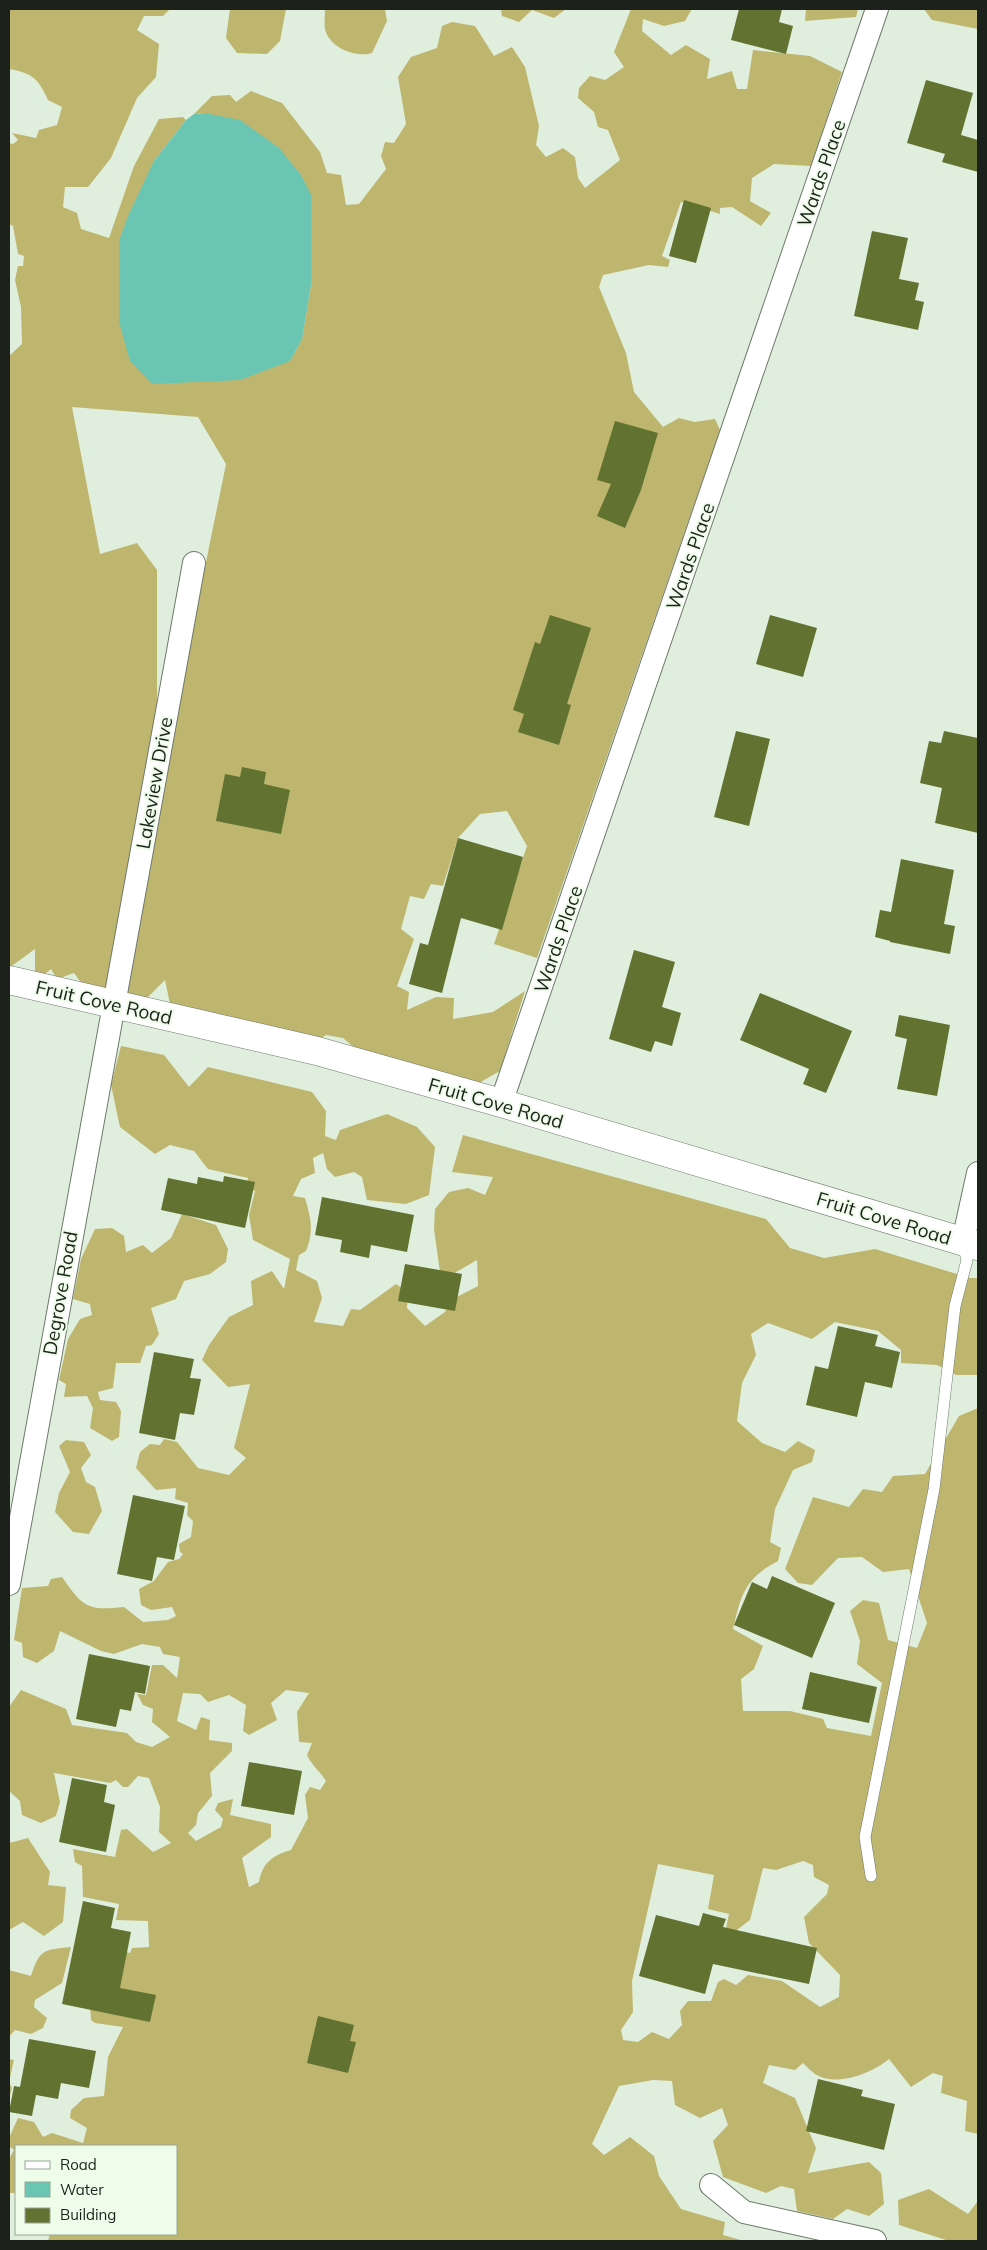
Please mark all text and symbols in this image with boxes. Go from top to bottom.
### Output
street label: Wards Place [791,116,851,230]
street label: Wards Place [660,499,720,613]
street label: Lakeview Drive [131,715,177,851]
street label: Wards Place [528,882,588,996]
street label: Fruit Cove Road [33,975,175,1029]
street label: Fruit Cove Road [426,1072,566,1134]
street label: Fruit Cove Road [814,1186,954,1250]
street label: Degrove Road [37,1229,83,1357]
legend [15,2145,178,2235]
text: Road [60,2155,97,2174]
text: Water [60,2180,104,2199]
text: Building [60,2205,116,2224]

